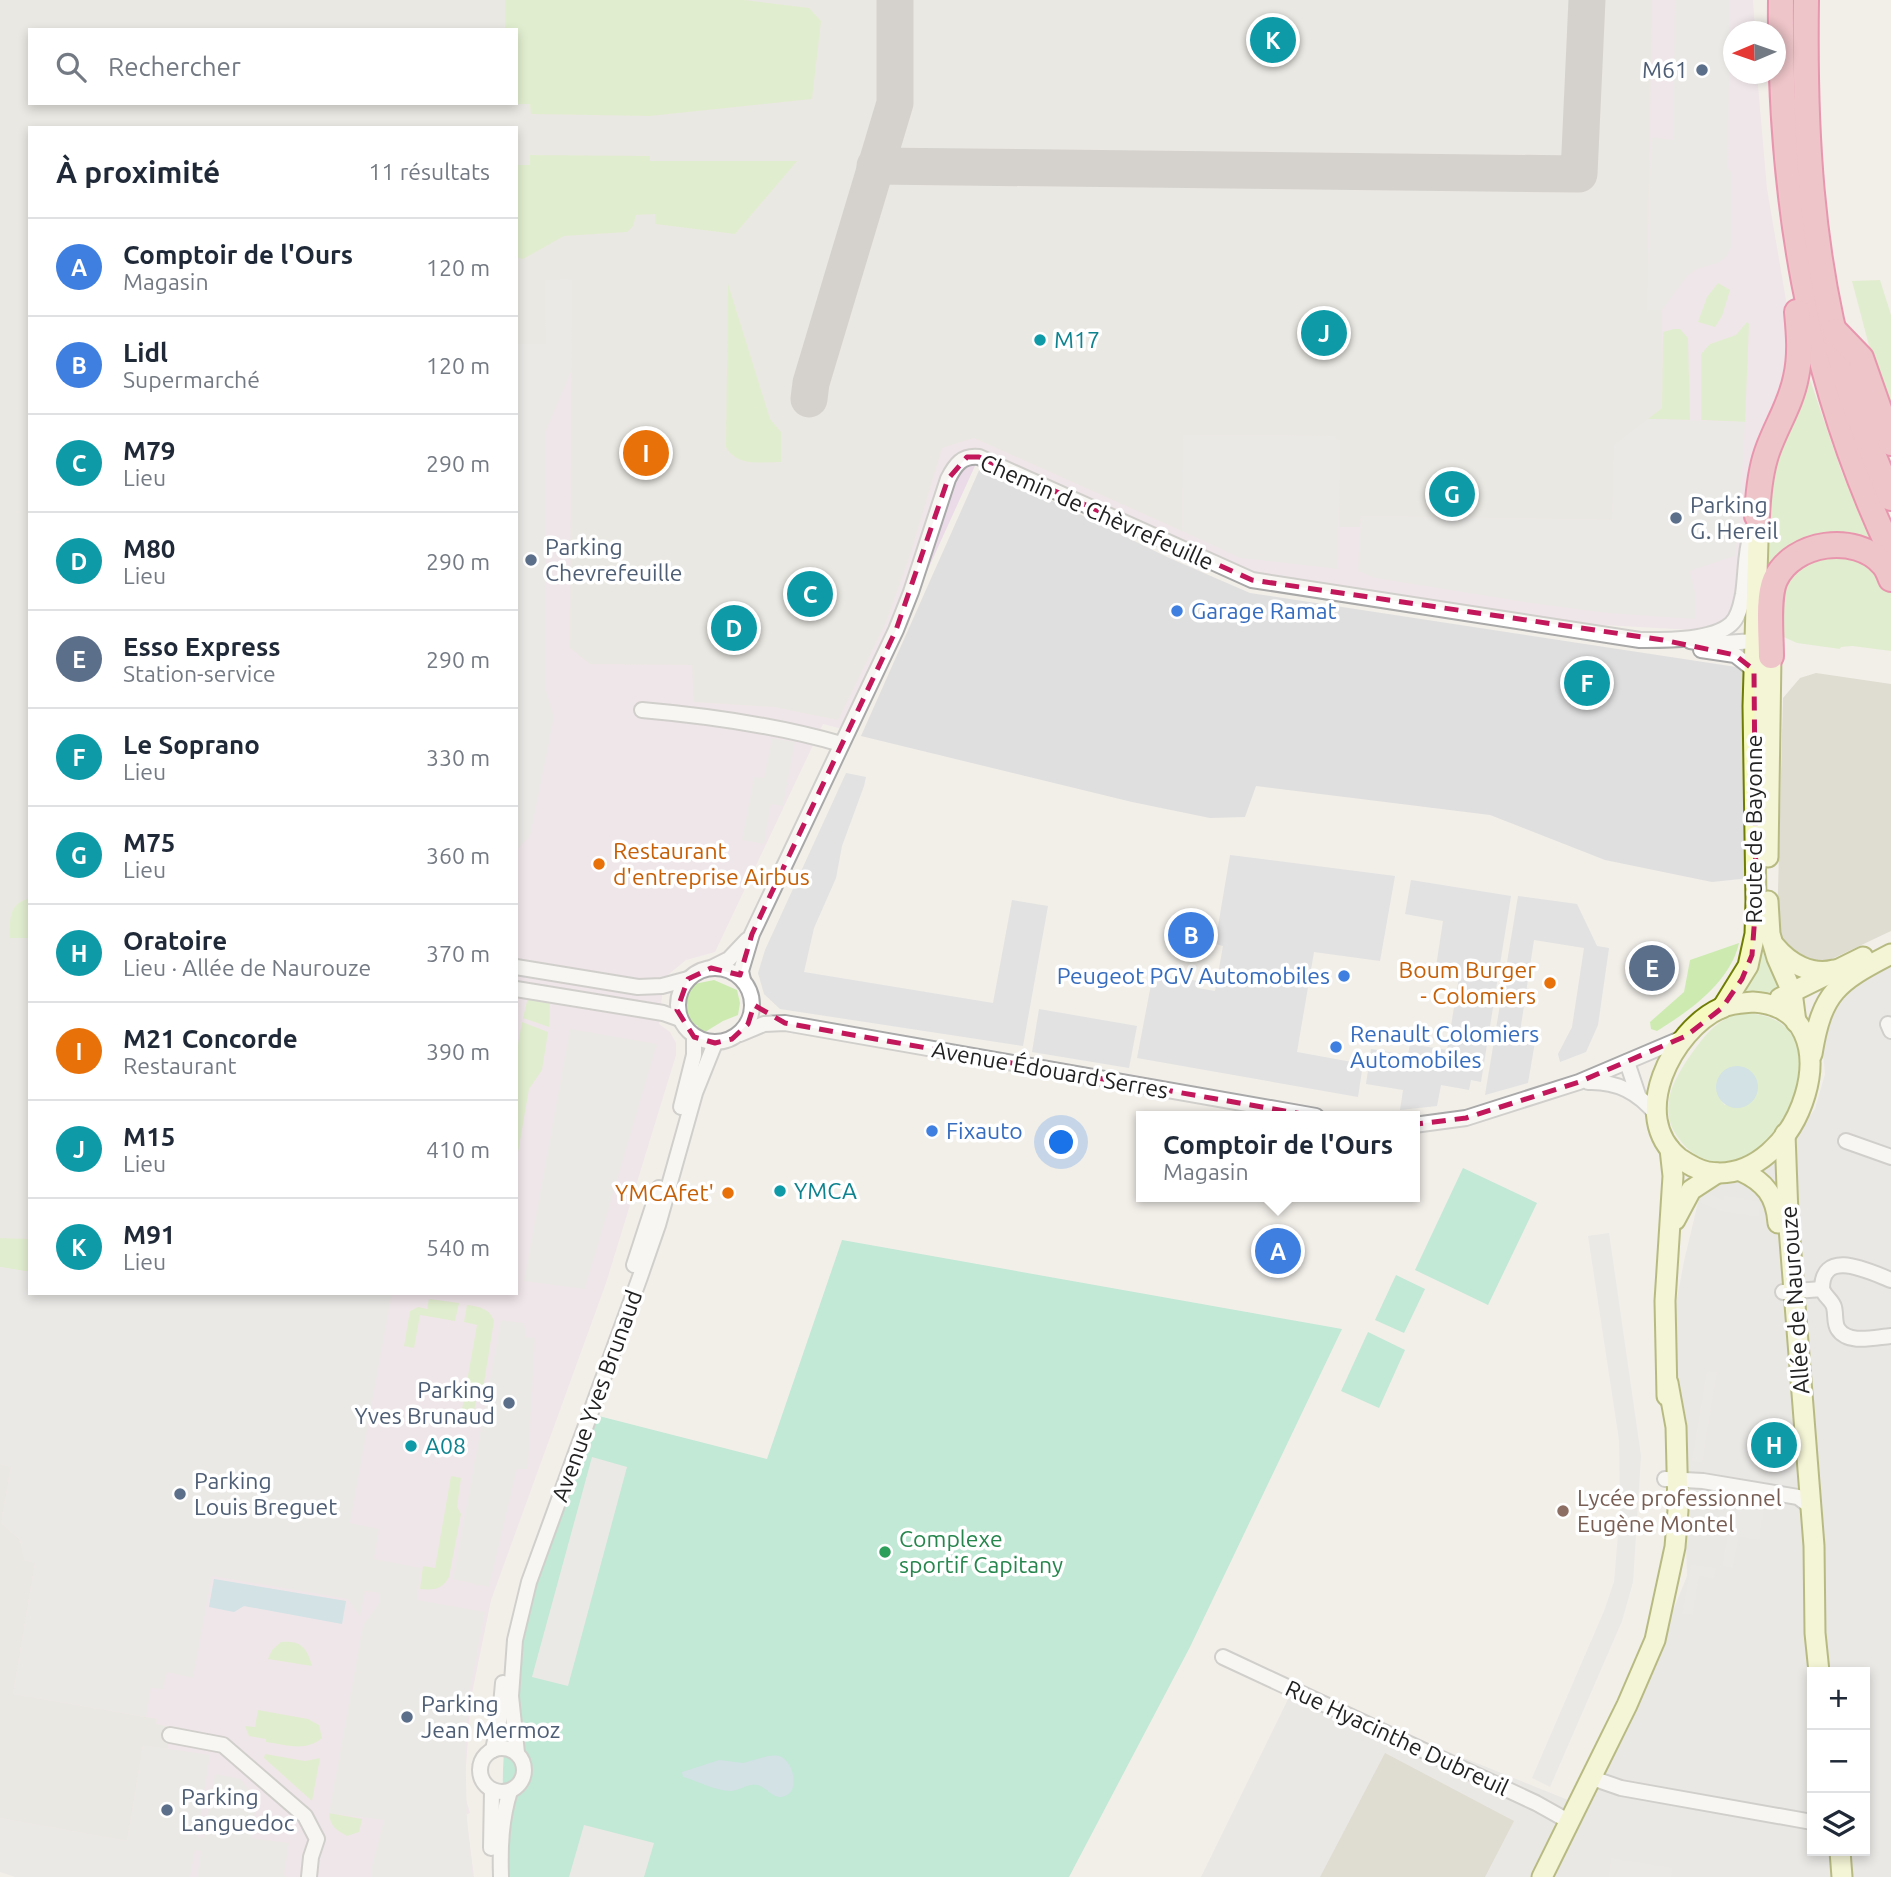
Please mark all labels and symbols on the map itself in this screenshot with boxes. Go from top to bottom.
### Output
pin: K [1250,14,1296,66]
north arrow [1723,21,1786,84]
place label: M61 [1642,57,1688,82]
marker: M61 [1694,62,1710,78]
pin: J [1301,307,1347,359]
place label: M17 [1054,327,1100,352]
marker: M17 [1032,332,1048,348]
pin: I [623,427,669,479]
street label: Chemin de Chèvrefeuille [977,449,1218,574]
pin: G [1429,468,1475,520]
place label: Parking G. Hereil [1690,492,1778,543]
marker: Parking G. Hereil [1668,510,1684,526]
place label: Parking Chevrefeuille [545,534,682,585]
marker: Parking Chevrefeuille [523,552,539,568]
pin: C [787,568,833,620]
place label: Garage Ramat [1191,598,1337,623]
pin: D [711,602,757,654]
marker: Garage Ramat [1169,603,1185,619]
pin: F [1564,657,1610,709]
street label: Route de Bayonne [1741,734,1766,924]
place label: Restaurant d'entreprise Airbus [613,838,810,889]
marker: Restaurant d'entreprise Airbus [591,856,607,872]
pin: B [1168,909,1214,961]
pin: E [1629,942,1675,994]
place label: Boum Burger - Colomiers [1399,957,1536,1008]
place label: Peugeot PGV Automobiles [1057,963,1330,988]
marker: Peugeot PGV Automobiles [1336,968,1352,984]
marker: Boum Burger - Colomiers [1542,975,1558,991]
place label: Renault Colomiers Automobiles [1350,1021,1539,1072]
street label: Avenue Édouard Serres [930,1035,1170,1103]
marker: Renault Colomiers Automobiles [1328,1039,1344,1055]
place label: Fixauto [946,1118,1023,1143]
marker: Fixauto [924,1123,940,1139]
your location [1044,1125,1078,1159]
place label: YMCA [794,1178,857,1203]
place label: YMCAfet' [615,1180,714,1205]
marker: YMCA [772,1183,788,1199]
marker: YMCAfet' [720,1185,736,1201]
street label: Allée de Naurouze [1775,1205,1814,1395]
pin: A [1255,1225,1301,1277]
street label: Avenue Yves Brunaud [547,1287,646,1505]
place label: Parking Yves Brunaud [355,1377,495,1428]
marker: Parking Yves Brunaud [501,1395,517,1411]
pin: H [1751,1419,1797,1471]
place label: A08 [425,1433,466,1458]
marker: A08 [403,1438,419,1454]
place label: Parking Louis Breguet [194,1468,337,1519]
place label: Lycée professionnel Eugène Montel [1577,1485,1782,1536]
marker: Parking Louis Breguet [172,1486,188,1502]
marker: Lycée professionnel Eugène Montel [1555,1503,1571,1519]
place label: Complexe sportif Capitany [899,1526,1063,1577]
marker: Complexe sportif Capitany [877,1544,893,1560]
street label: Rue Hyacinthe Dubreuil [1282,1675,1513,1800]
place label: Parking Jean Mermoz [421,1691,560,1742]
marker: Parking Jean Mermoz [399,1709,415,1725]
place label: Parking Languedoc [181,1784,295,1835]
marker: Parking Languedoc [159,1802,175,1818]

